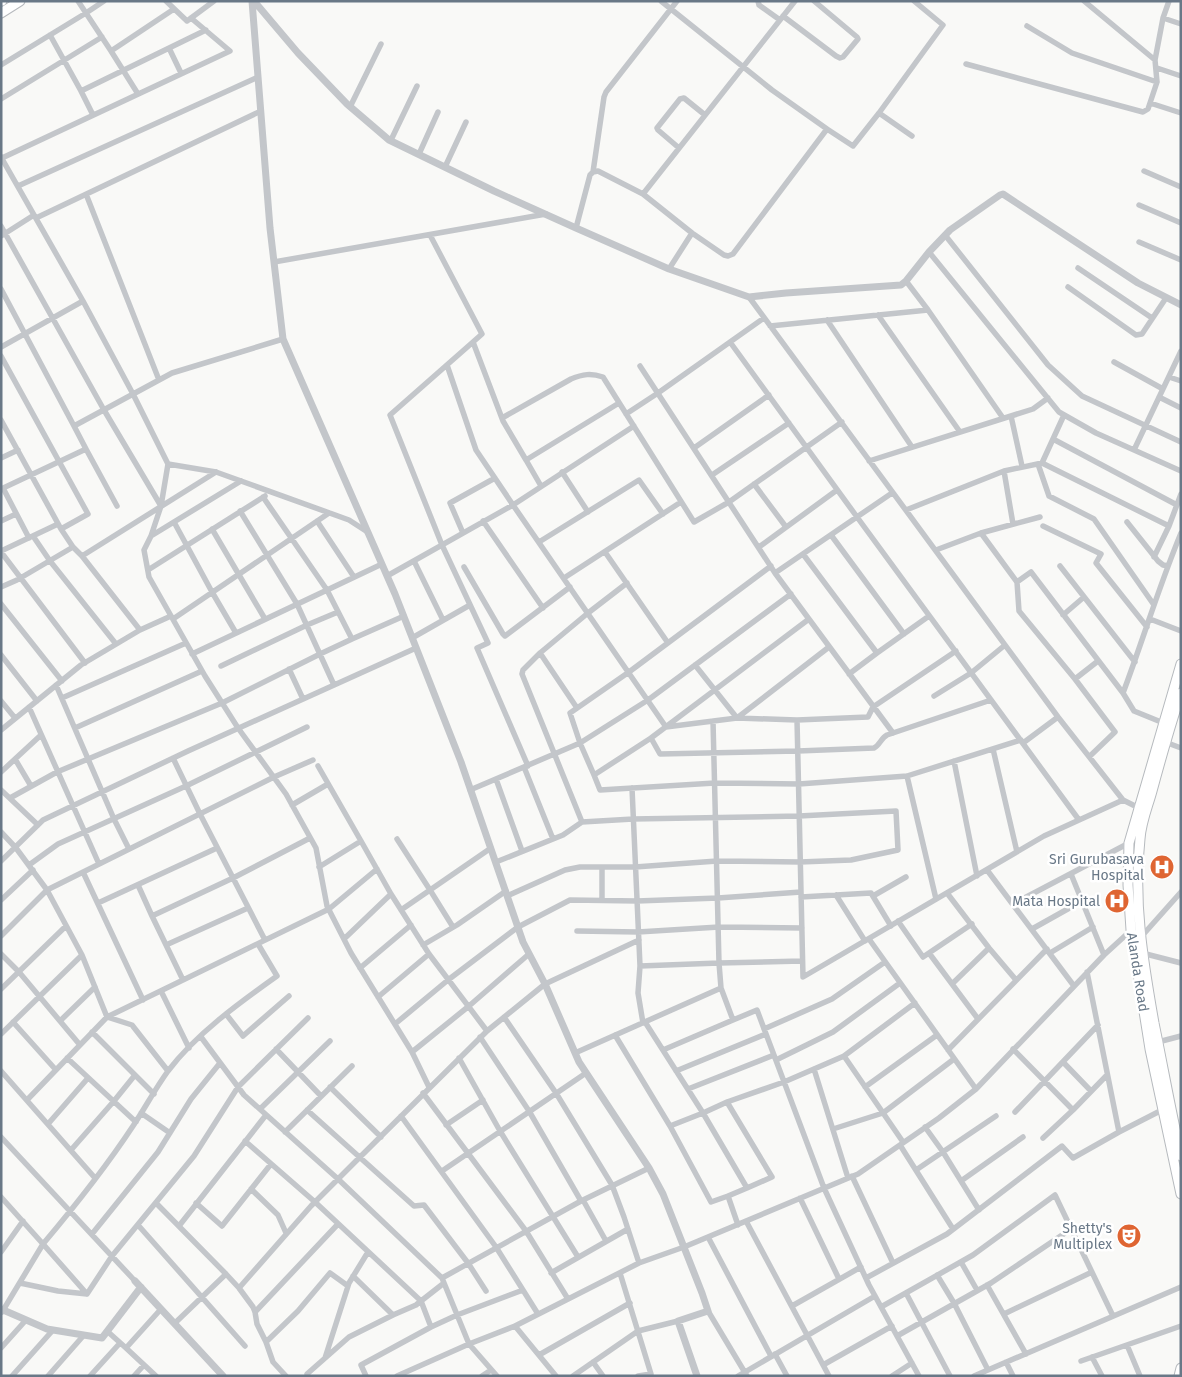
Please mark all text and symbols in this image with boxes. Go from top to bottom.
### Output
place label: Sri Gurubasava Hospital [1049,851,1144,884]
hospital icon: Sri Gurubasava Hospital [1149,854,1175,880]
hospital icon: Mata Hospital [1104,888,1130,914]
place label: Mata Hospital [1012,893,1100,910]
street label: Alanda Road [1123,931,1152,1013]
place label: Shetty's Multiplex [1053,1220,1112,1253]
theatre icon: Shetty's Multiplex [1116,1223,1142,1249]

